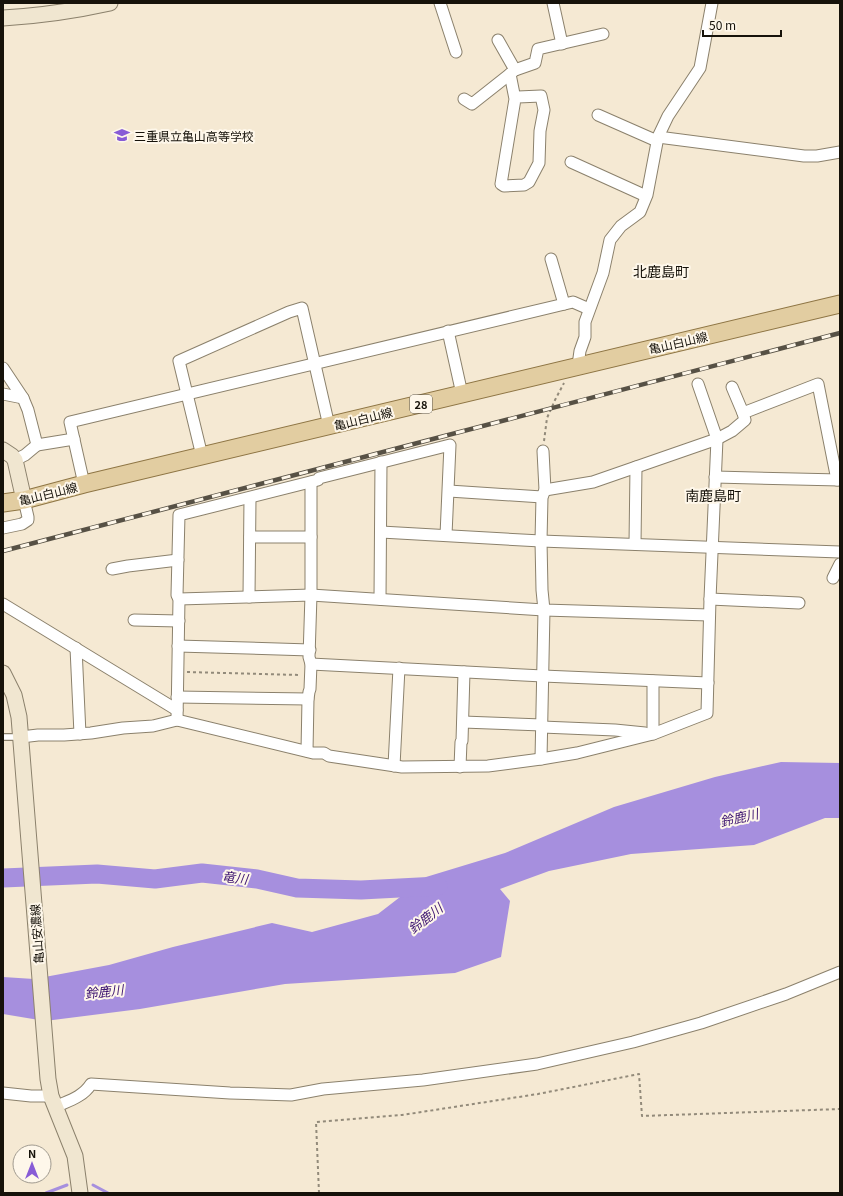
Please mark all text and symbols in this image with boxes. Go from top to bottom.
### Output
scale bar [703,12,781,38]
text: 50 m [709,16,736,33]
school or university icon: 三重県立亀山高等学校 [113,126,131,144]
place label: 三重県立亀山高等学校 [134,127,254,144]
district label: 北鹿島町 [633,261,689,281]
street label: 亀山白山線 [647,327,709,357]
road number: 28 [410,395,432,413]
street label: 亀山白山線 [332,402,394,434]
street label: 亀山白山線 [17,477,79,509]
district label: 南鹿島町 [685,485,741,505]
water label: 鈴鹿川 [718,803,762,831]
water label: 竜川 [221,866,251,888]
water label: 鈴鹿川 [404,897,448,937]
street label: 亀山安濃線 [25,903,47,965]
water label: 鈴鹿川 [84,979,126,1002]
north arrow [12,1144,52,1184]
text: N [28,1145,36,1161]

